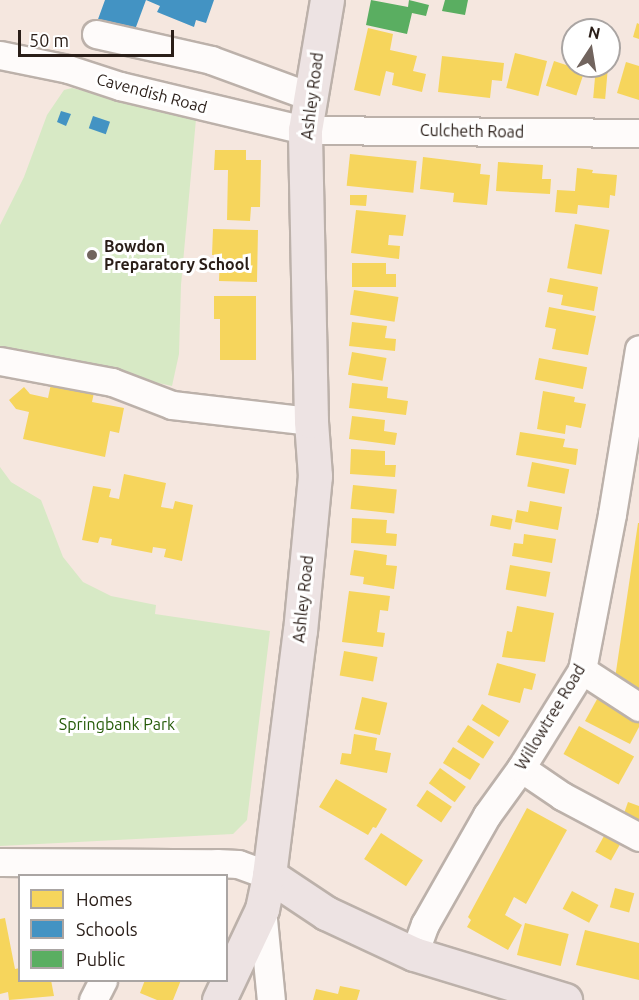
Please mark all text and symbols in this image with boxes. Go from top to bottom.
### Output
scale bar [21,18,177,56]
north arrow [561,18,621,78]
text: N [587,22,602,42]
text: 50 m [29,30,69,50]
street label: Ashley Road [297,51,327,141]
street label: Cavendish Road [95,69,209,117]
street label: Culcheth Road [420,120,524,142]
place label: Bowdon Preparatory School [104,236,249,274]
marker: Bowdon Preparatory School [85,248,99,262]
street label: Ashley Road [289,554,317,644]
street label: Willowtree Road [511,661,589,773]
park label: Springbank Park [59,714,175,734]
legend [18,874,228,982]
text: Homes [76,889,132,909]
text: Schools [76,919,138,939]
text: Public [76,949,125,969]

